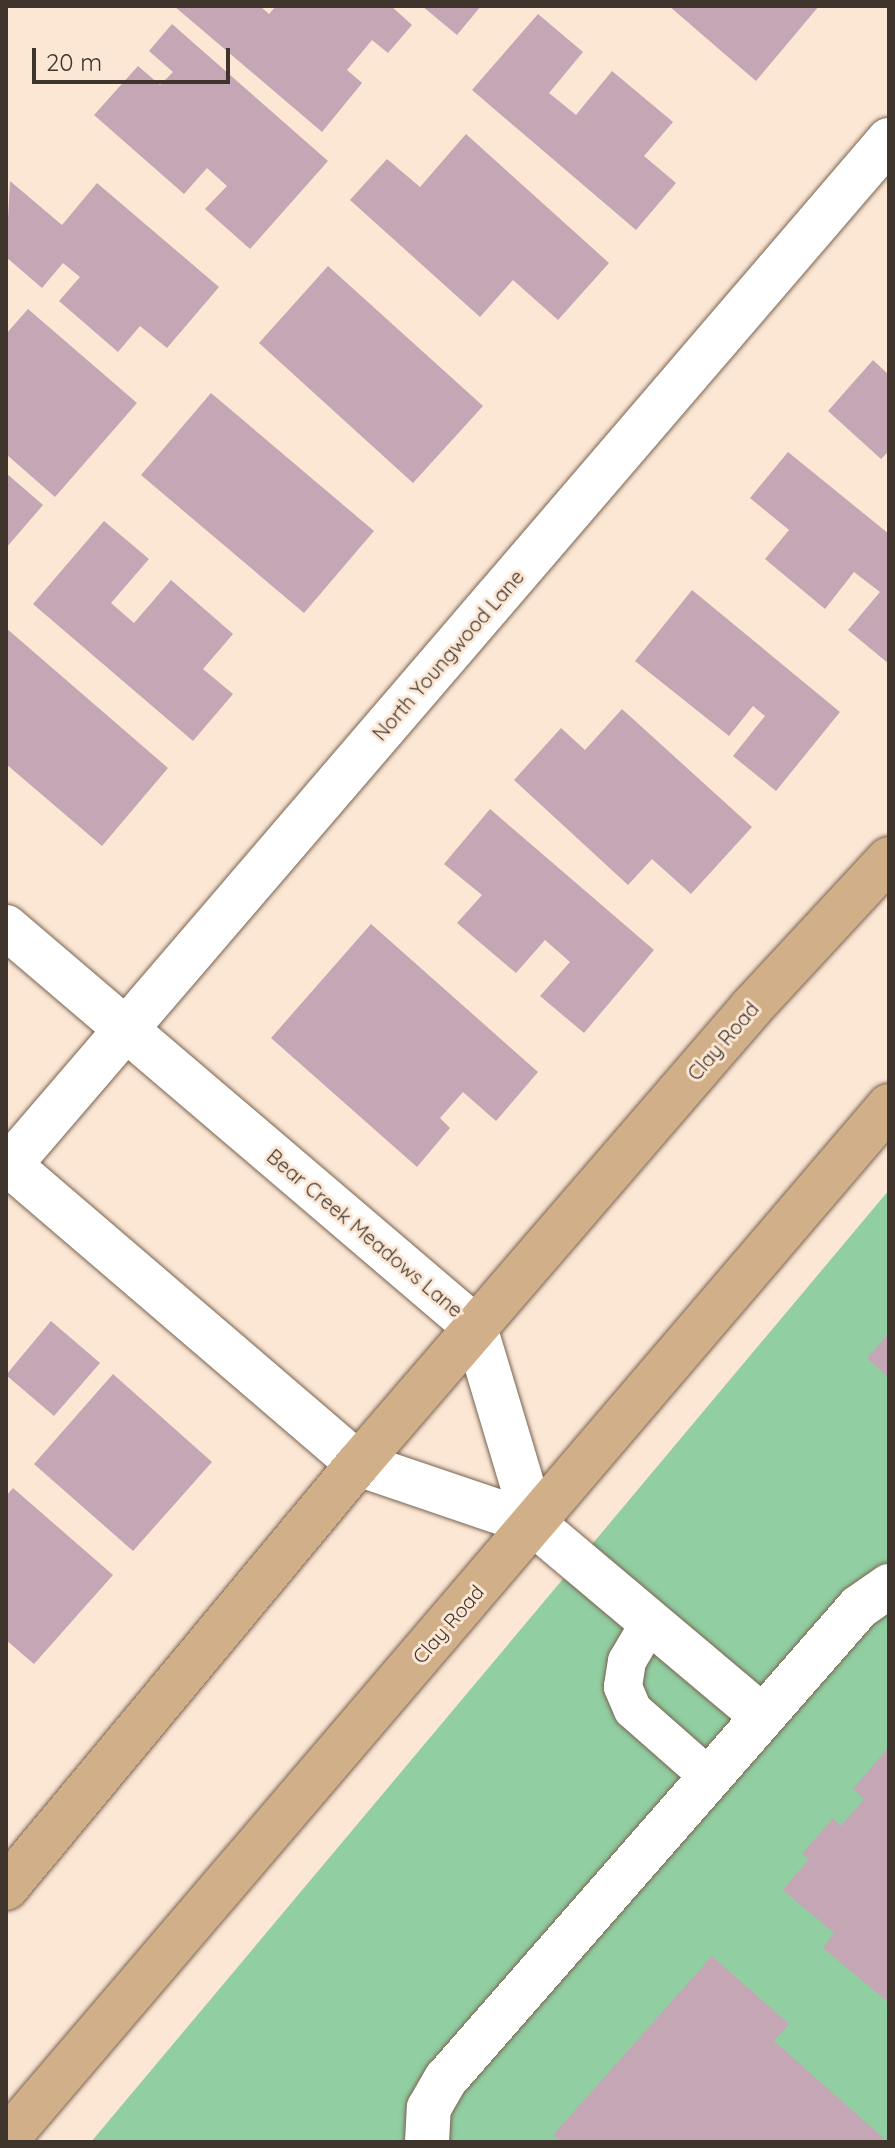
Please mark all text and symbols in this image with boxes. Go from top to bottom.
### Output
scale bar [36,32,234,82]
text: 20 m [46,47,102,77]
street label: North Youngwood Lane [367,565,529,745]
street label: Clay Road [682,997,764,1085]
street label: Bear Creek Meadows Lane [262,1144,468,1322]
street label: Clay Road [407,1580,489,1668]

